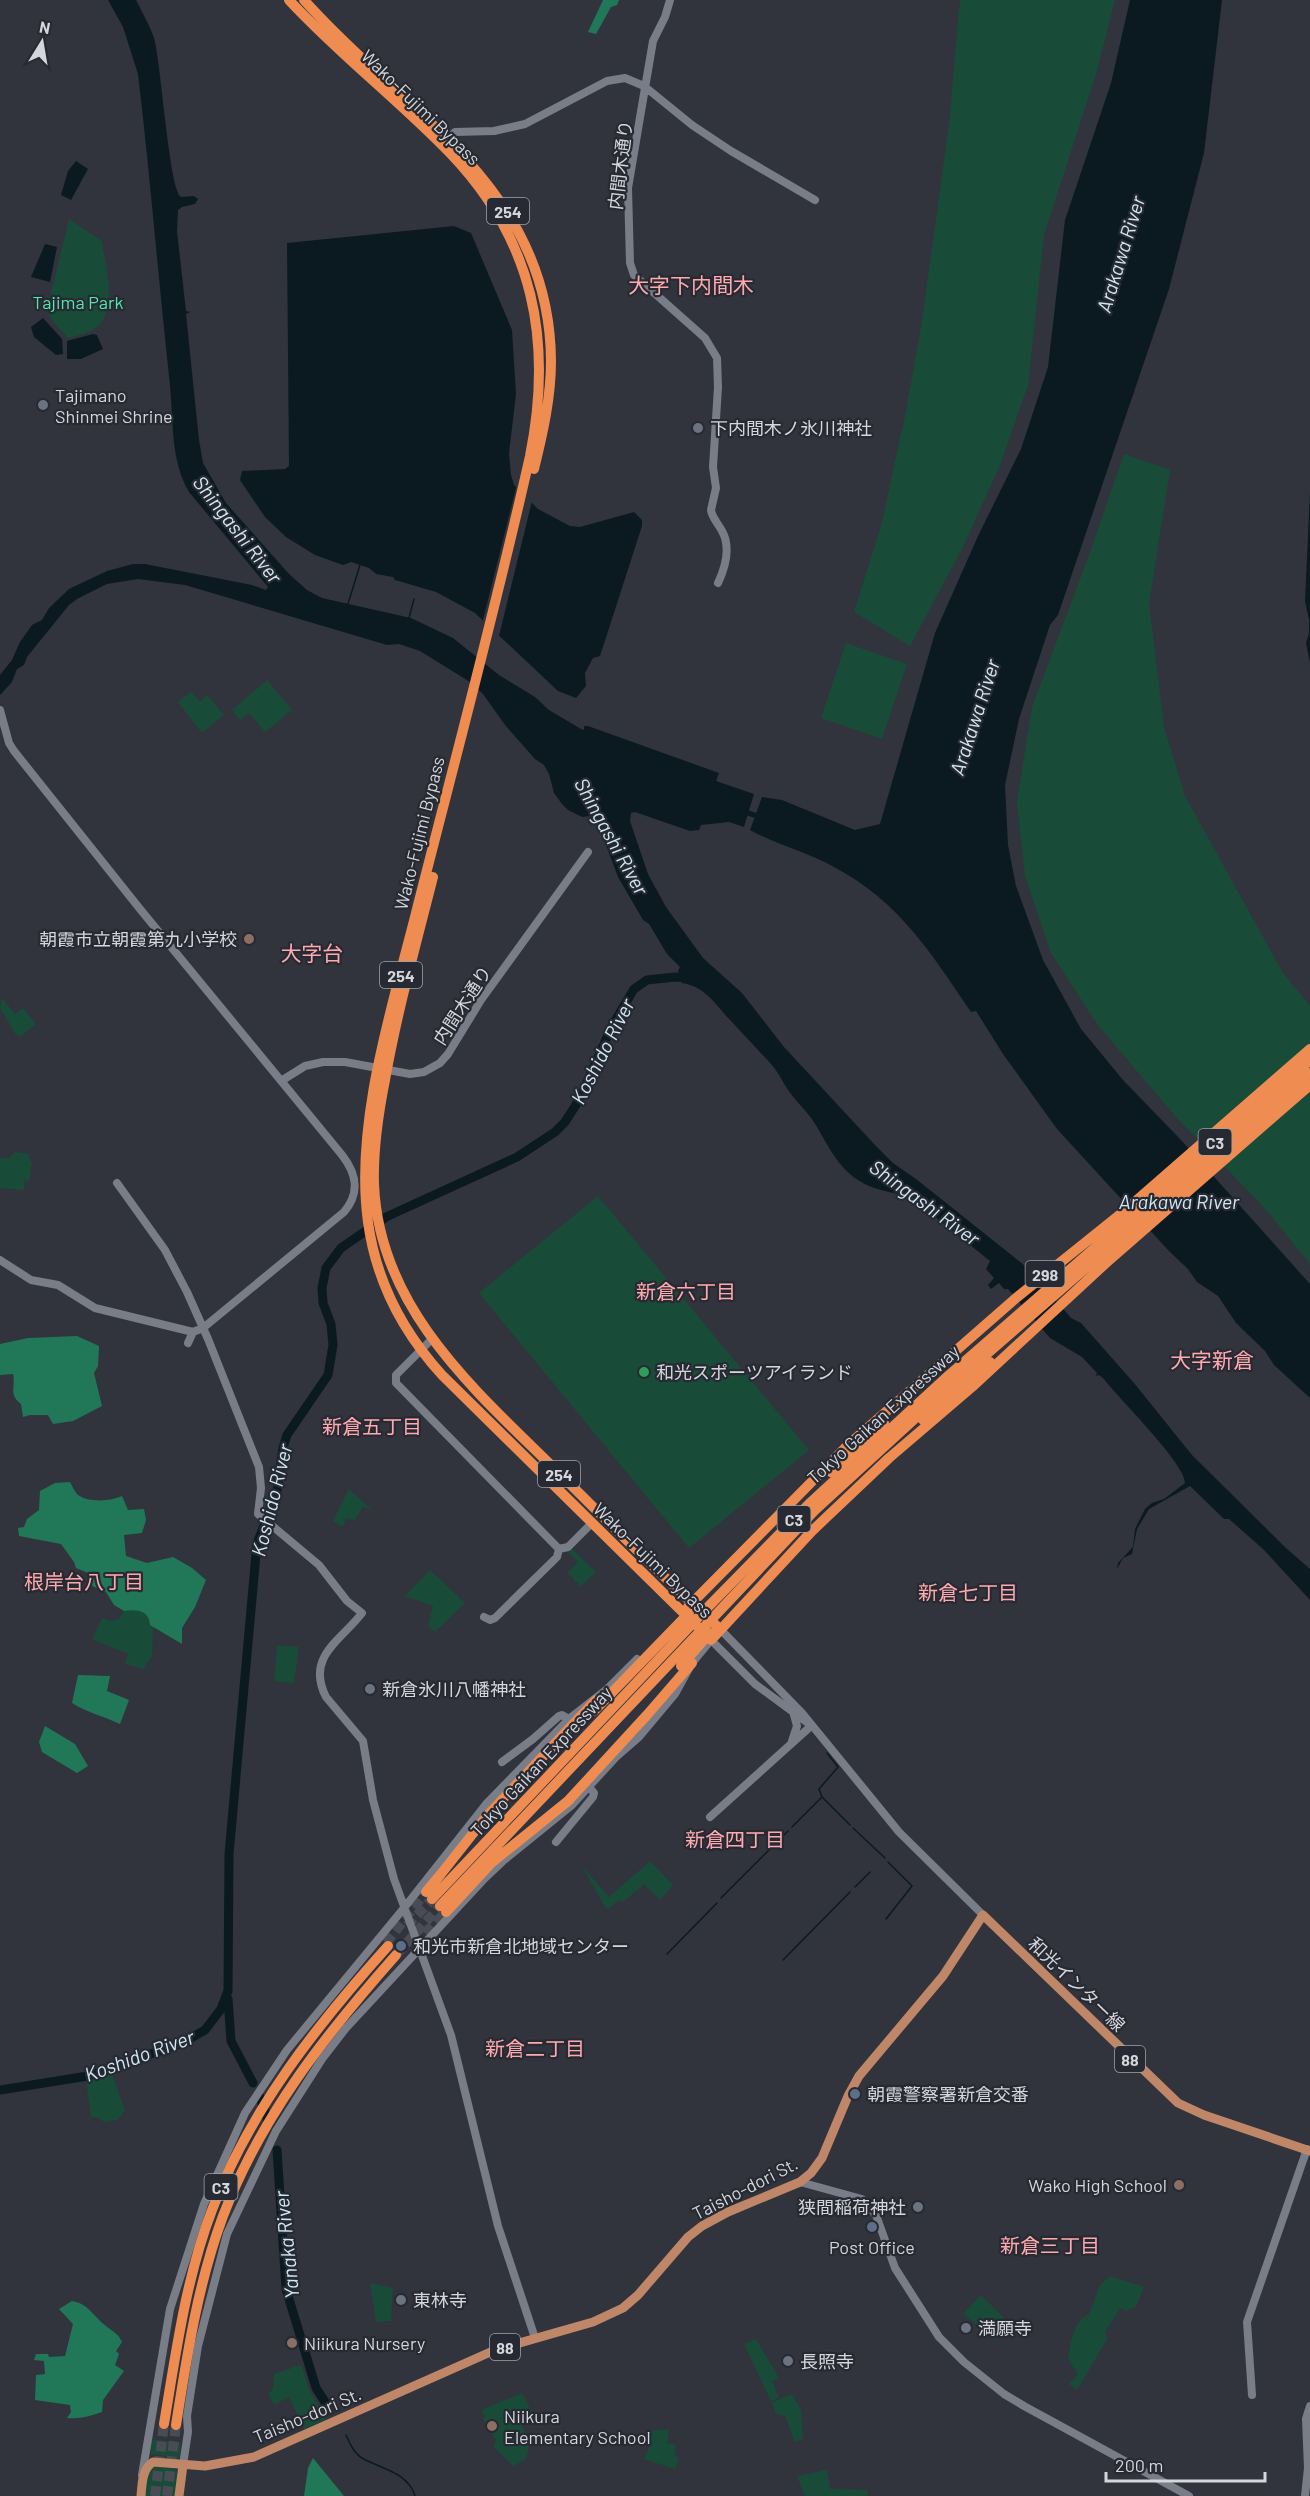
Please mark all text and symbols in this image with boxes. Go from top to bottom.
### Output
north arrow [12,12,72,72]
text: N [38,16,52,37]
street label: Wako-Fujimi Bypass [357,45,485,169]
street label: 内間木通り [604,119,636,211]
water label: Arakawa River [1091,192,1149,315]
road number: 254 [487,198,529,224]
district label: 大字下内間木 [628,272,754,297]
park label: Tajima Park [32,291,124,313]
place label: Tajimano Shinmei Shrine [55,384,173,427]
marker: Tajimano Shinmei Shrine [36,398,50,412]
place label: 下内間木ノ氷川神社 [710,417,872,439]
marker: 下内間木ノ氷川神社 [691,421,705,435]
water label: Shingashi River [189,470,288,588]
water label: Arakawa River [944,655,1004,778]
street label: Wako-Fujimi Bypass [389,754,449,912]
water label: Shingashi River [570,773,654,899]
place label: 朝霞市立朝霞第九小学校 [39,928,237,950]
marker: 朝霞市立朝霞第九小学校 [242,932,256,946]
district label: 大字台 [281,940,344,965]
street label: 内間木通り [428,961,496,1049]
road number: 254 [380,962,422,988]
water label: Koshido River [565,993,639,1108]
road number: C3 [1198,1129,1232,1155]
water label: Shingashi River [865,1154,985,1250]
water label: Arakawa River [1119,1189,1240,1213]
road number: 298 [1026,1261,1064,1287]
district label: 新倉六丁目 [636,1279,736,1303]
street label: Tokyo Gaikan Expressway [802,1340,964,1488]
district label: 大字新倉 [1170,1347,1254,1372]
place label: 和光スポーツアイランド [656,1361,853,1383]
marker: 和光スポーツアイランド [637,1365,651,1379]
district label: 新倉五丁目 [322,1414,422,1438]
water label: Koshido River [245,1440,297,1559]
road number: 254 [538,1461,580,1487]
street label: Wako-Fujimi Bypass [589,1498,717,1622]
road number: C3 [778,1506,810,1532]
district label: 根岸台八丁目 [24,1569,144,1593]
district label: 新倉七丁目 [918,1580,1018,1604]
place label: 新倉氷川八幡神社 [382,1678,526,1700]
street label: Tokyo Gaikan Expressway [466,1681,616,1841]
marker: 新倉氷川八幡神社 [363,1682,377,1696]
district label: 新倉四丁目 [685,1827,785,1851]
street label: 和光インター線 [1024,1932,1130,2036]
place label: 和光市新倉北地域センター [413,1935,629,1957]
marker: 和光市新倉北地域センター [394,1939,408,1953]
water label: Koshido River [81,2024,198,2086]
district label: 新倉二丁目 [485,2036,585,2060]
road number: 88 [1115,2046,1145,2072]
place label: 朝霞警察署新倉交番 [867,2083,1029,2105]
marker: 朝霞警察署新倉交番 [848,2087,862,2101]
street label: Taisho-dori St. [689,2152,801,2224]
road number: C3 [204,2174,238,2200]
place label: Wako High School [1028,2174,1167,2196]
marker: Wako High School [1172,2178,1186,2192]
water label: Yanaka River [268,2189,304,2300]
place label: 狭間稲荷神社 [798,2196,906,2218]
marker: 狭間稲荷神社 [911,2200,925,2214]
marker: Post Office [865,2220,879,2234]
district label: 新倉三丁目 [1000,2233,1100,2257]
place label: Post Office [829,2236,915,2258]
place label: 東林寺 [413,2289,467,2311]
marker: 東林寺 [394,2293,408,2307]
place label: 満願寺 [978,2317,1032,2339]
marker: 満願寺 [959,2321,973,2335]
place label: Niikura Nursery [304,2332,425,2354]
road number: 88 [490,2334,520,2360]
marker: Niikura Nursery [285,2336,299,2350]
place label: 長照寺 [800,2350,854,2372]
marker: 長照寺 [781,2354,795,2368]
street label: Taisho-dori St. [250,2382,364,2448]
place label: Niikura Elementary School [504,2405,651,2448]
marker: Niikura Elementary School [485,2419,499,2433]
scale bar [1106,2445,1265,2483]
text: 200 m [1115,2454,1163,2476]

